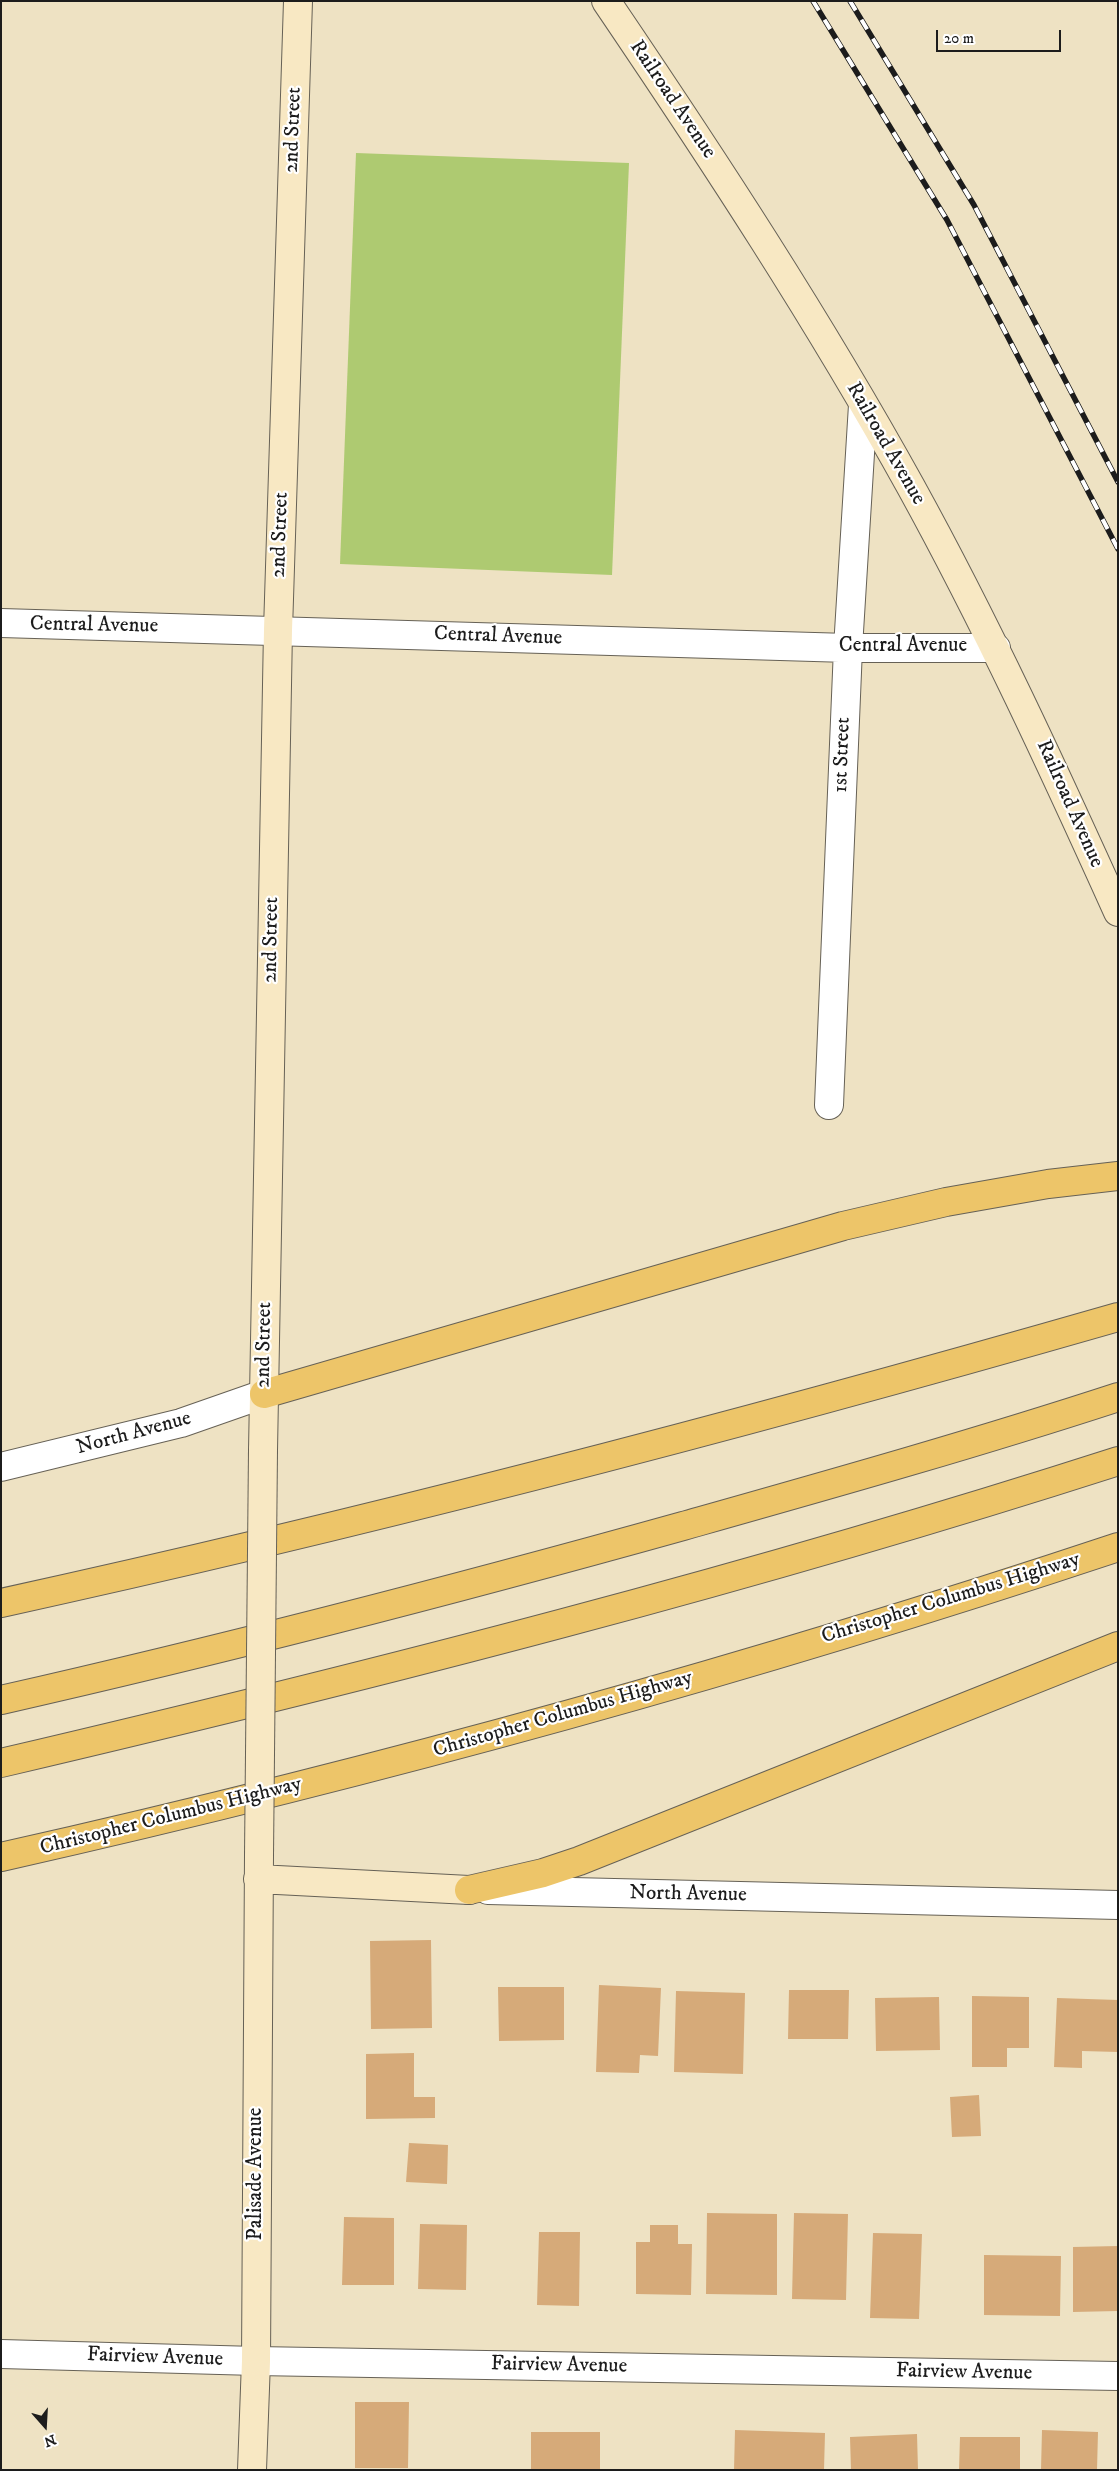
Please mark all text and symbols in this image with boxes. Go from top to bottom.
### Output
scale bar [939,20,1064,52]
text: 20 m [944,29,974,48]
street label: Railroad Avenue [623,36,721,164]
street label: 2nd Street [280,87,308,173]
street label: Railroad Avenue [840,378,930,510]
street label: 2nd Street [267,492,295,578]
street label: Central Avenue [30,612,158,640]
street label: Central Avenue [433,622,563,652]
street label: Central Avenue [839,634,967,660]
street label: 1st Street [829,717,857,793]
street label: Railroad Avenue [1030,736,1108,872]
street label: 2nd Street [259,897,285,983]
street label: 2nd Street [252,1302,278,1388]
street label: North Avenue [74,1407,194,1461]
street label: Christopher Columbus Highway [819,1548,1083,1650]
street label: Christopher Columbus Highway [430,1666,696,1764]
street label: Christopher Columbus Highway [38,1772,304,1862]
street label: North Avenue [629,1881,747,1909]
street label: Palisade Avenue [244,2108,270,2240]
street label: Fairview Avenue [86,2343,224,2373]
street label: Fairview Avenue [491,2352,627,2380]
street label: Fairview Avenue [896,2359,1032,2387]
north arrow [20,2401,70,2451]
text: N [42,2430,58,2451]

